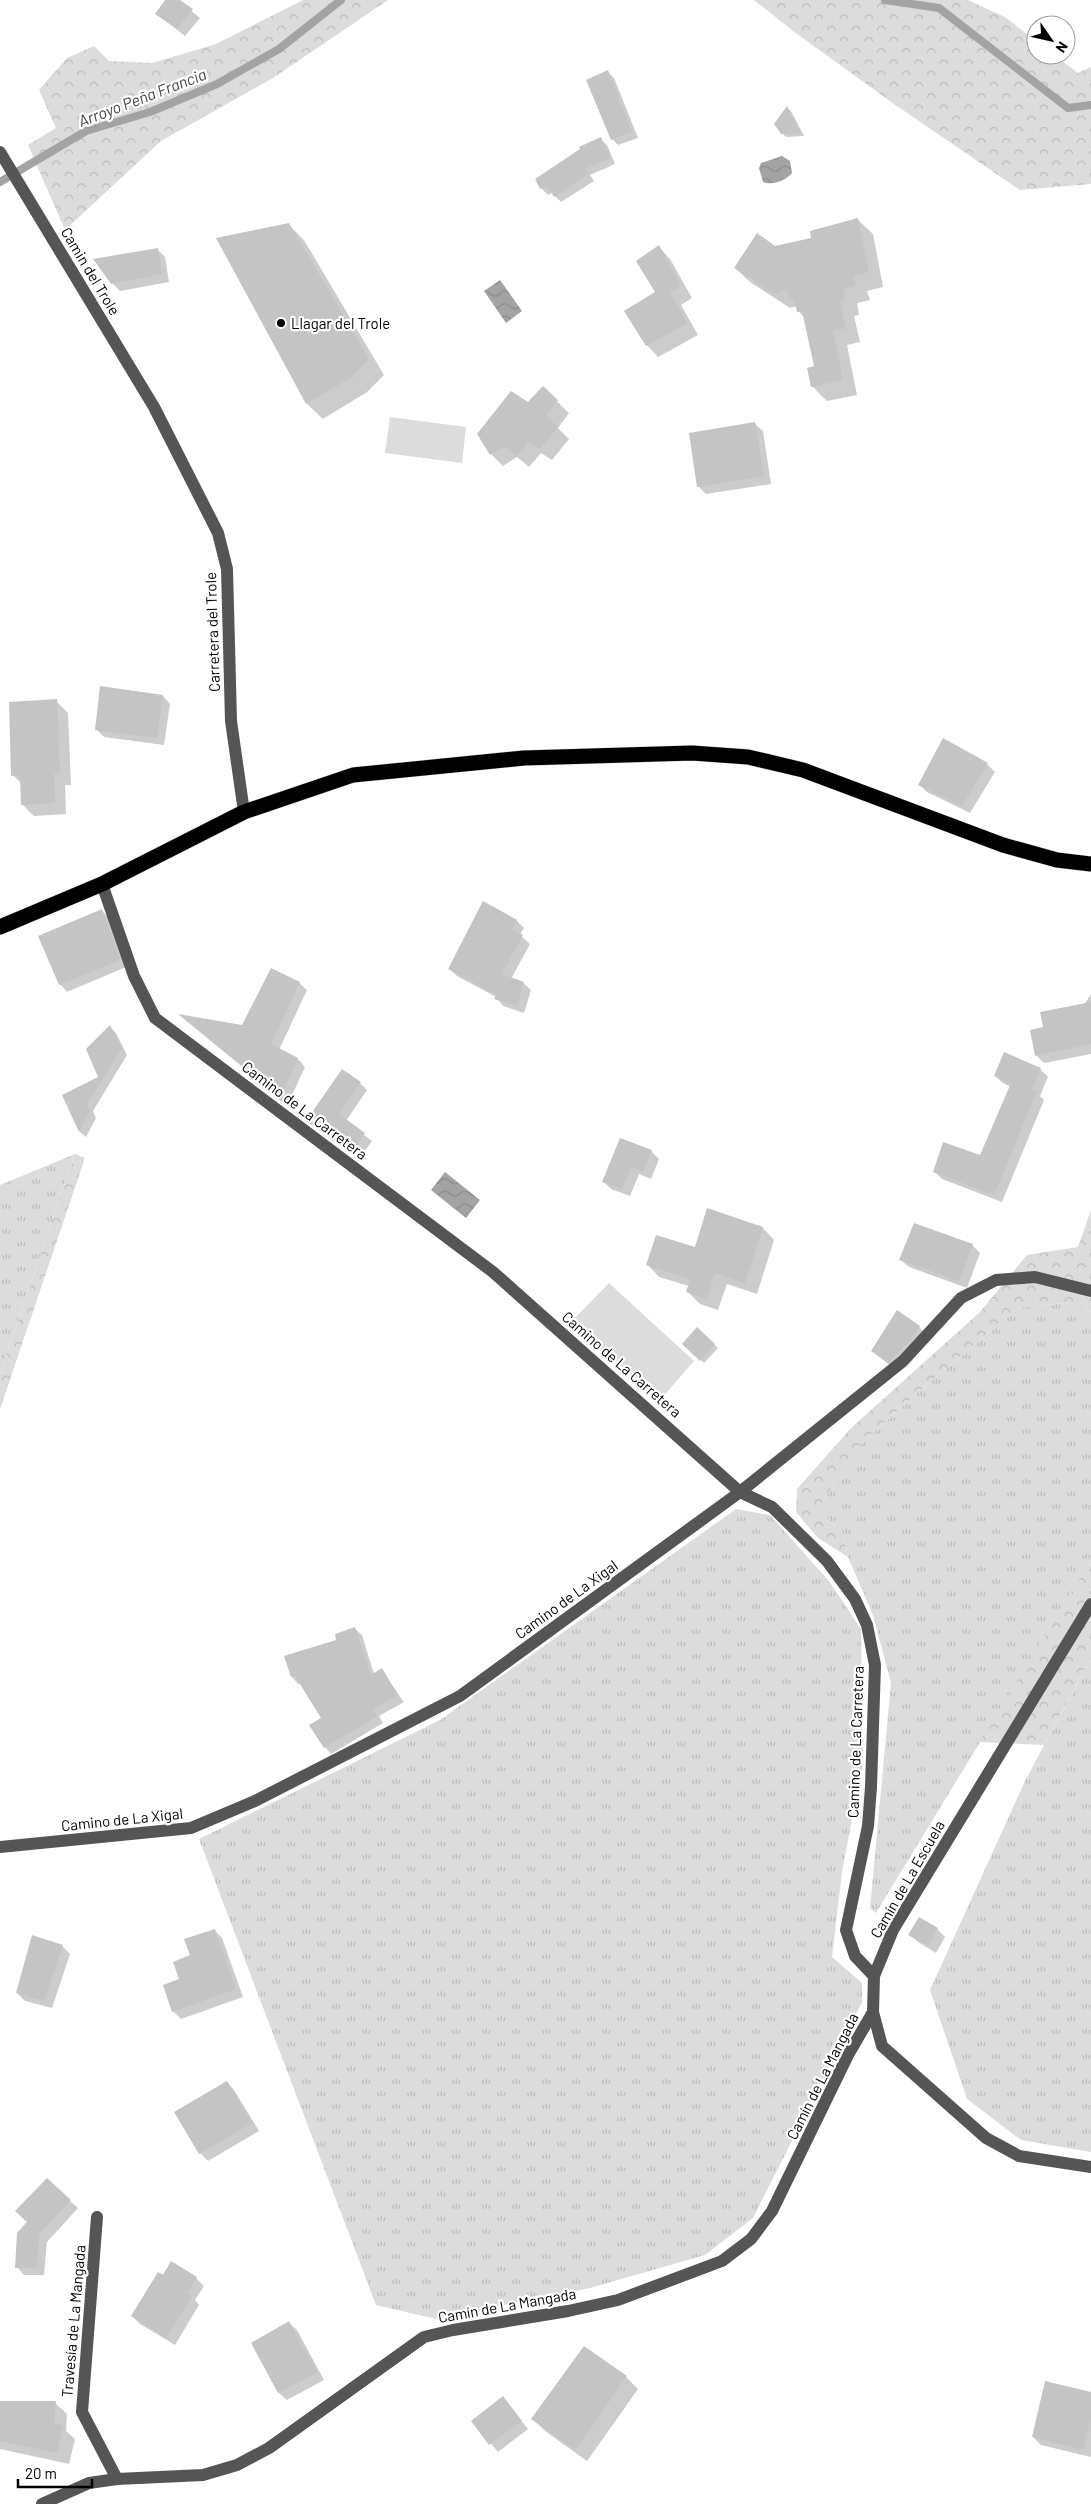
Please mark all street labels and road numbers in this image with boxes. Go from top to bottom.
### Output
street label: Camin del Trole [58,224,124,318]
street label: Carretera del Trole [201,572,223,692]
street label: Camino de La Carretera [239,1057,371,1163]
street label: Camino de La Carretera [559,1307,685,1421]
street label: Camino de La Xigal [511,1556,621,1642]
street label: Camino de La Carretera [843,1666,867,1818]
street label: Camino de La Xigal [60,1804,184,1834]
street label: Camín de La Escuela [866,1817,948,1941]
street label: Camín de La Mangada [782,2010,862,2142]
street label: Travesía de La Mangada [57,2244,89,2398]
street label: Camín de La Mangada [437,2284,577,2326]

